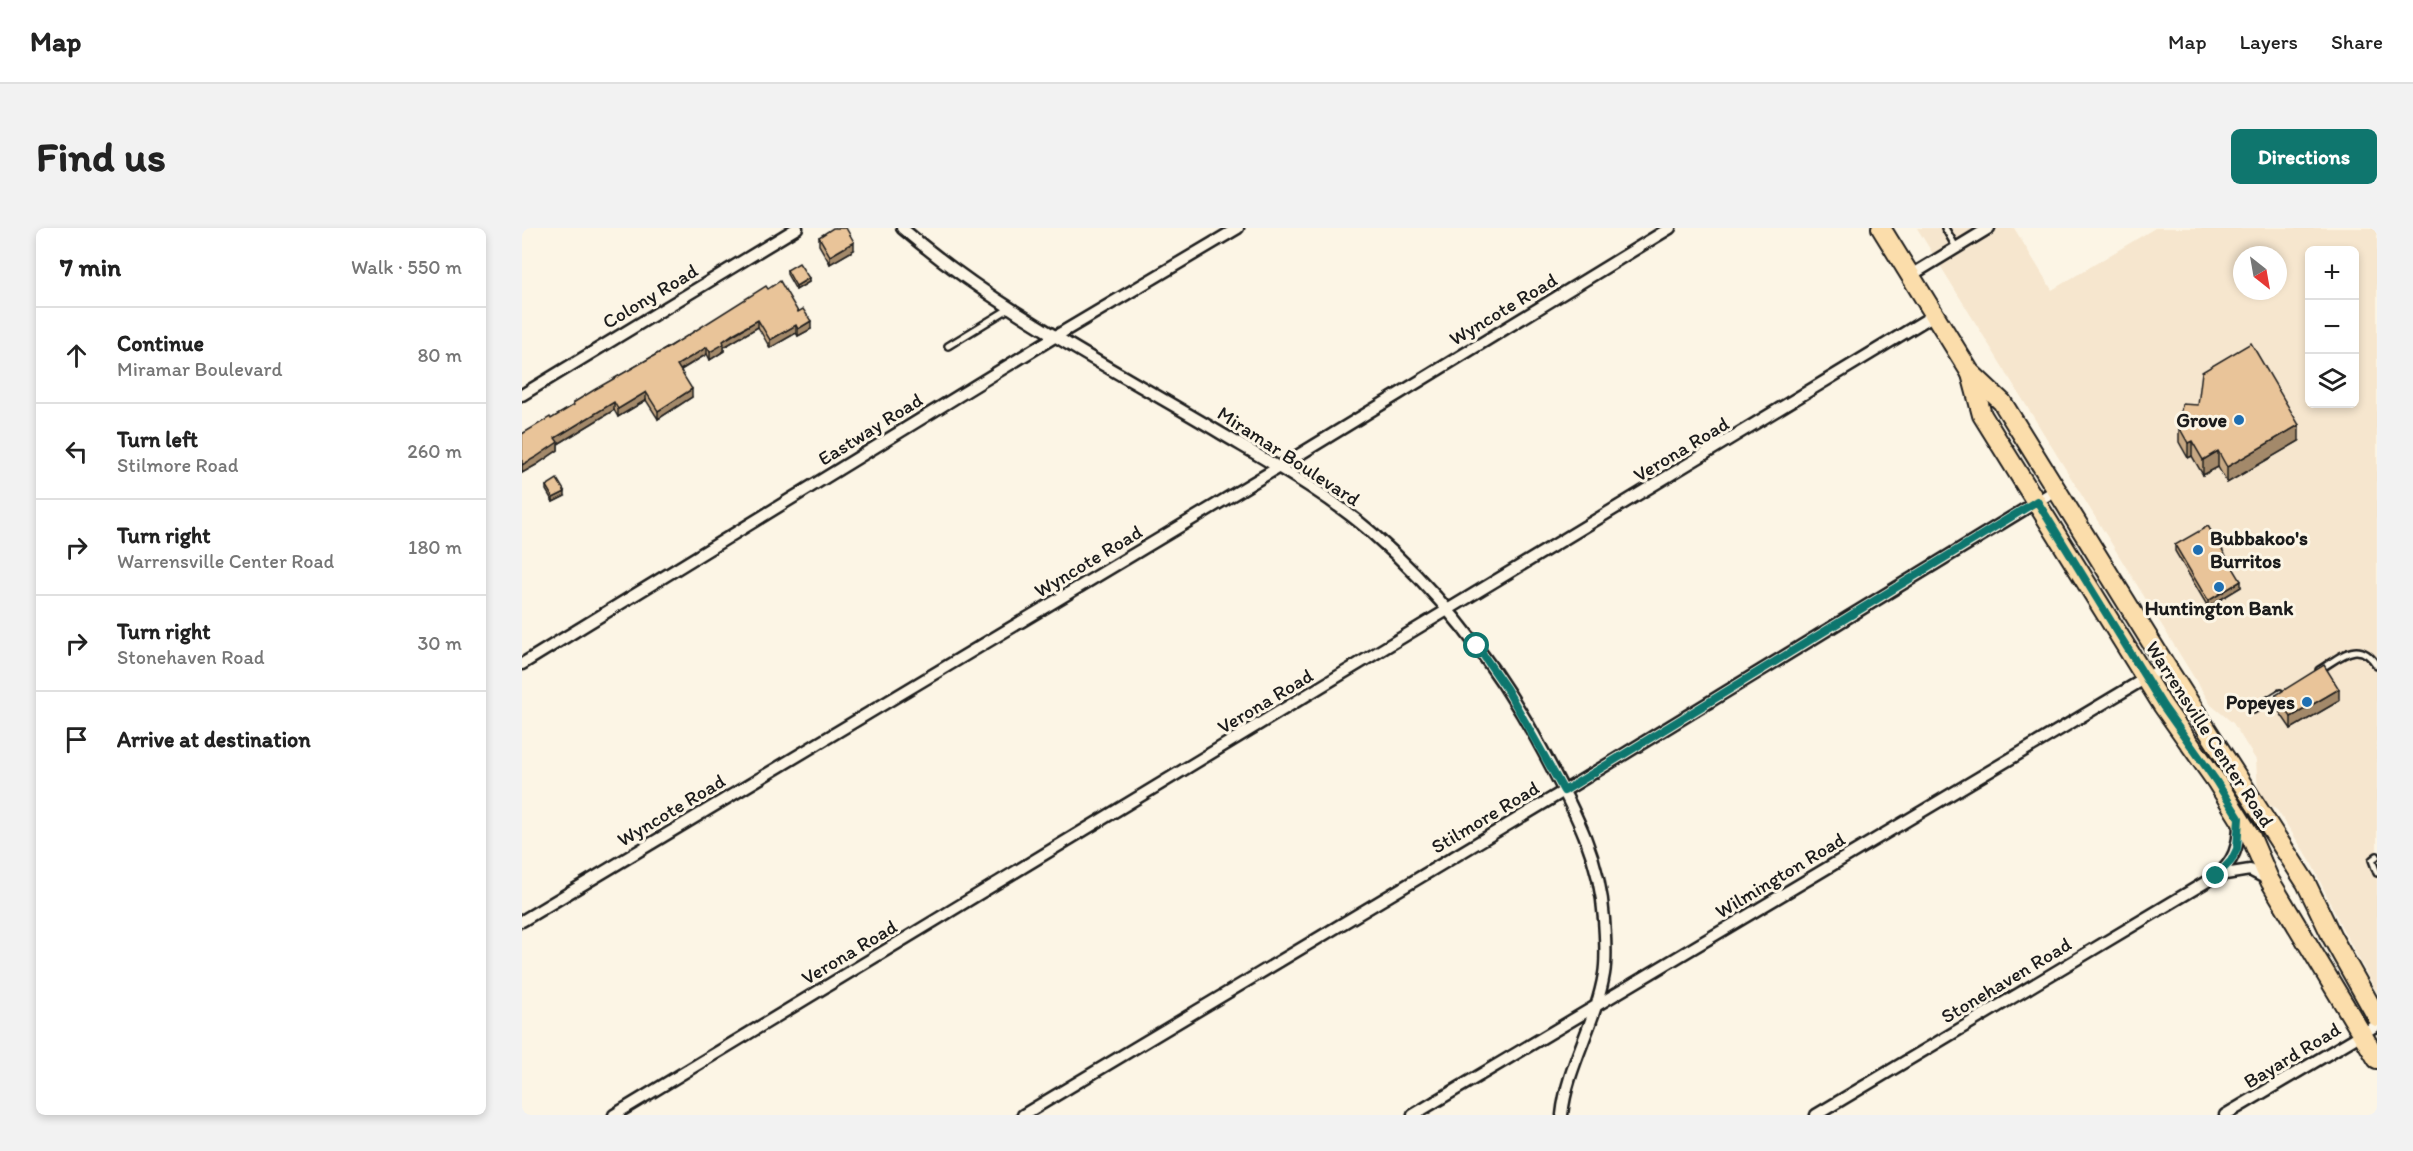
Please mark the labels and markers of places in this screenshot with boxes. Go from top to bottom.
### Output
place label: Grove [2176,408,2227,432]
marker: Grove [2232,413,2246,427]
place label: Bubbakoo's Burritos [2210,526,2308,573]
marker: Bubbakoo's Burritos [2191,543,2205,557]
marker: Huntington Bank [2212,580,2226,594]
place label: Huntington Bank [2145,596,2294,621]
place label: Popeyes [2226,690,2295,715]
marker: Popeyes [2300,695,2314,709]

